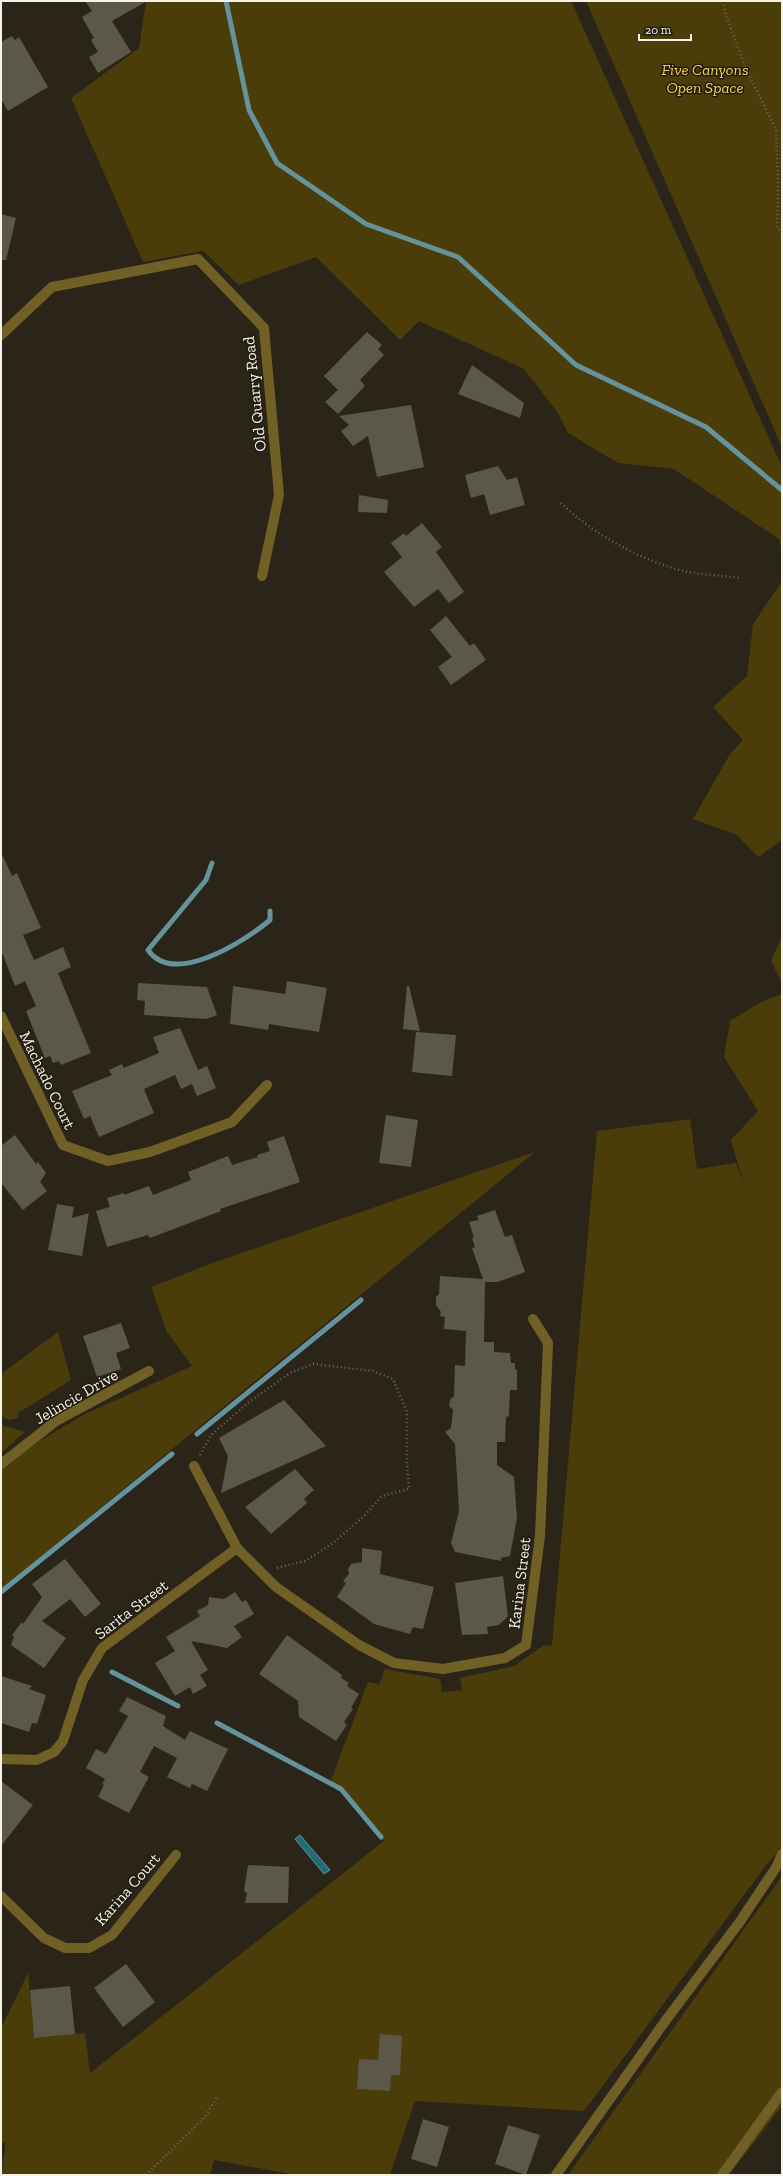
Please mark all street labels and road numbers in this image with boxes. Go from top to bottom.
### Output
street label: Old Quarry Road [239,335,270,453]
street label: Machado Court [16,1028,79,1132]
street label: Jelincic Drive [31,1365,121,1428]
street label: Karina Street [504,1536,535,1630]
street label: Sarita Street [91,1576,172,1643]
street label: Karina Court [91,1849,164,1929]

